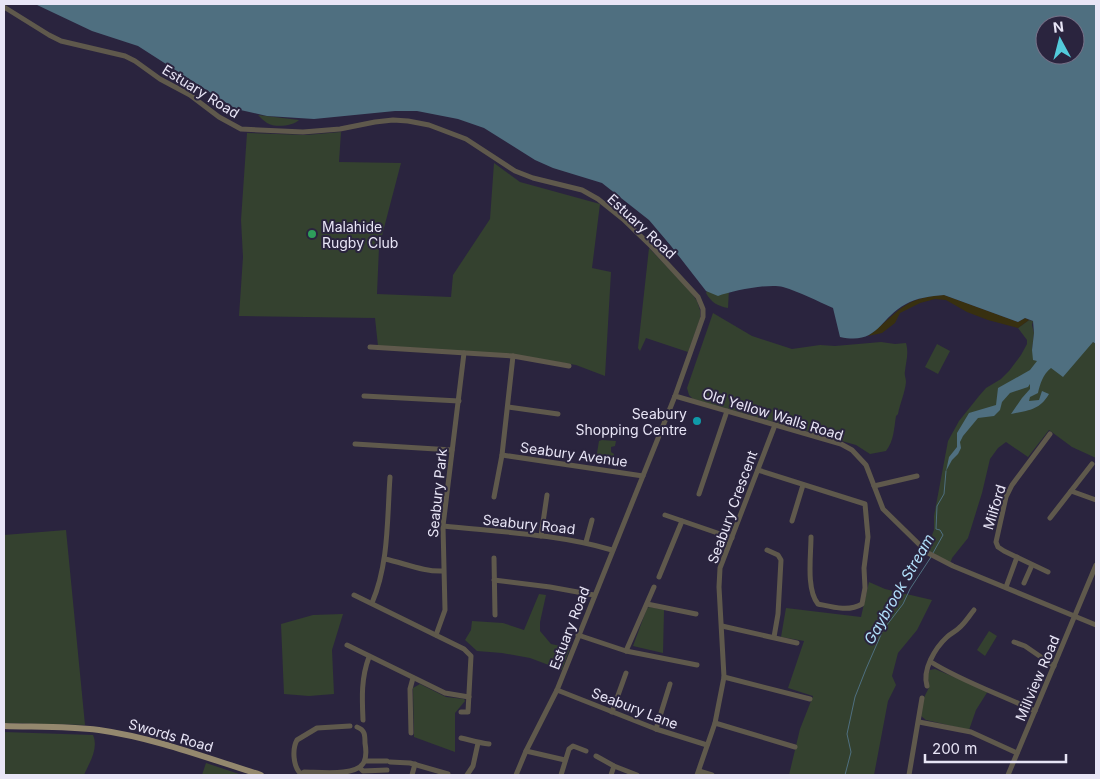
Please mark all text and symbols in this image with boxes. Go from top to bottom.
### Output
north arrow [1035,15,1085,65]
text: N [1052,18,1065,36]
street label: Estuary Road [159,61,243,121]
street label: Estuary Road [604,190,680,262]
place label: Malahide Rugby Club [322,218,398,251]
marker: Malahide Rugby Club [306,228,318,240]
street label: Old Yellow Walls Road [701,384,845,444]
place label: Seabury Shopping Centre [576,405,687,438]
marker: Seabury Shopping Centre [691,415,703,427]
street label: Seabury Avenue [519,438,629,470]
street label: Seabury Park [424,447,450,538]
street label: Seabury Crescent [704,448,760,566]
street label: Milford [979,482,1009,532]
street label: Seabury Road [482,511,576,537]
water label: Gaybrook Stream [860,530,938,648]
street label: Estuary Road [545,584,593,672]
street label: Millview Road [1011,633,1063,723]
street label: Seabury Lane [589,684,681,732]
street label: Swords Road [127,715,215,755]
scale bar [925,732,1066,764]
text: 200 m [932,739,977,758]

